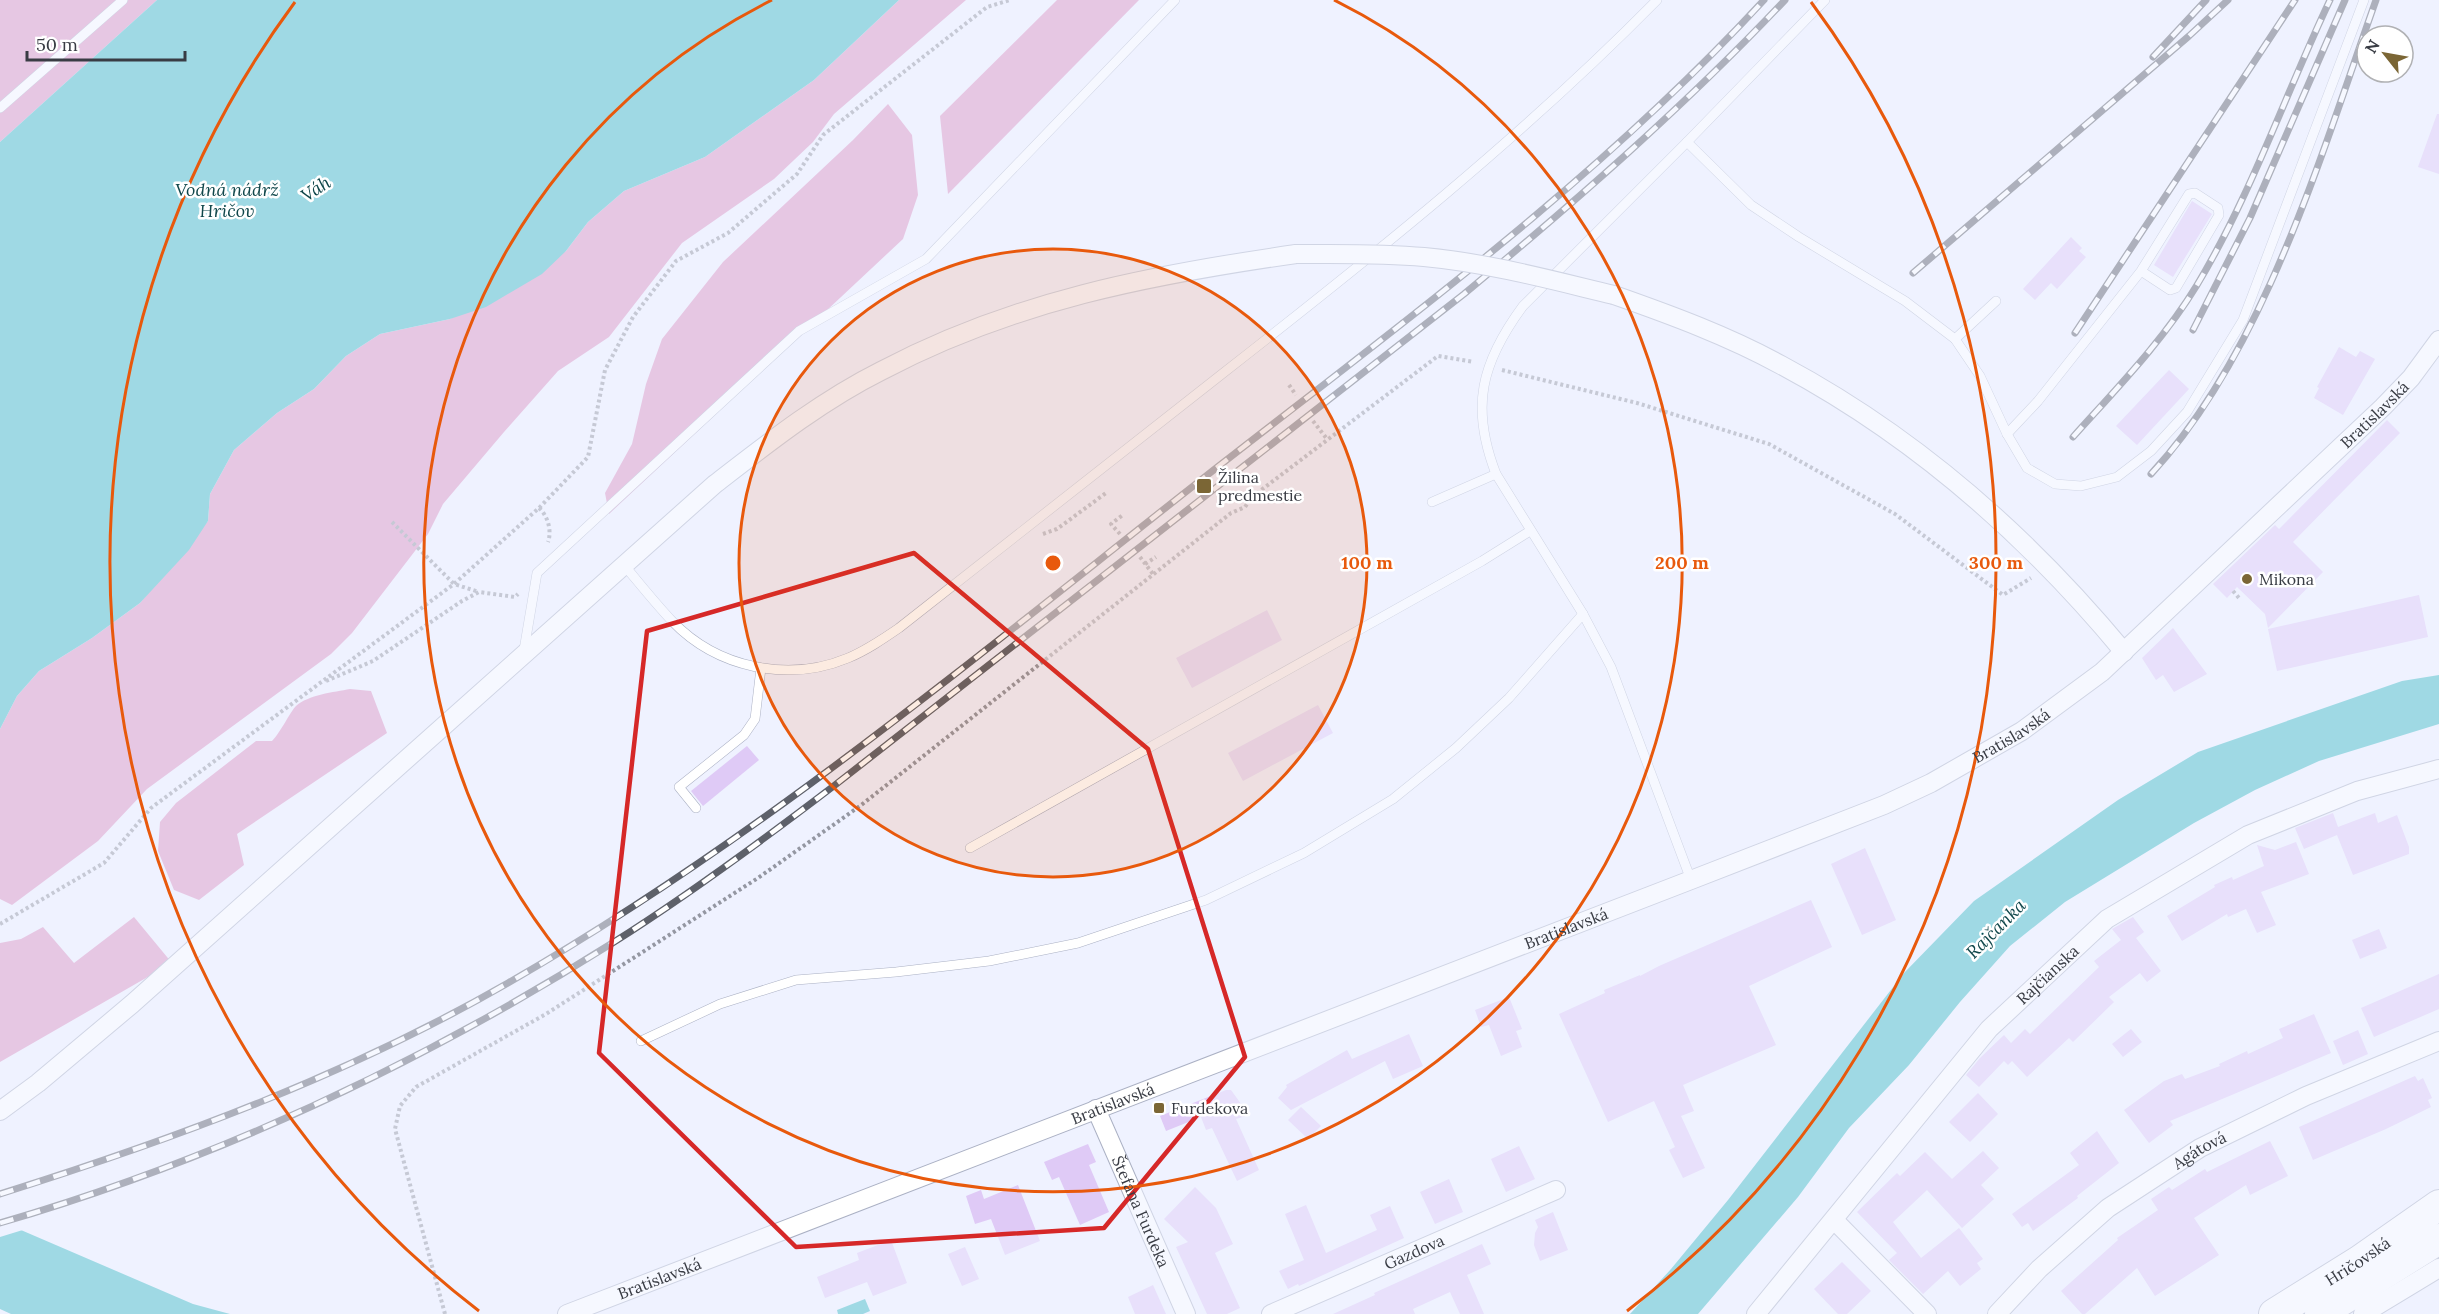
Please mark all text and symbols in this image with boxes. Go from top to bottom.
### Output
scale bar [27,24,184,62]
north arrow [2355,24,2415,84]
text: 50 m [36,33,78,56]
text: N [2360,36,2384,57]
water label: Váh [297,170,336,207]
water label: Vodná nádrž Hričov [175,178,279,222]
street label: Bratislavská [2336,377,2413,452]
place label: Žilina predmestie [1218,467,1303,505]
marker: Žilina predmestie [1195,477,1213,495]
text: 100 m [1341,551,1393,574]
text: 200 m [1655,551,1709,574]
text: 300 m [1969,551,2024,574]
centre of rings [1043,553,1063,573]
place label: Mikona [2259,569,2314,589]
marker: Mikona [2240,572,2254,586]
street label: Bratislavská [1969,704,2054,767]
water label: Rajčanka [1961,894,2030,963]
street label: Bratislavská [1522,903,1611,953]
street label: Rajčianska [2012,941,2083,1008]
street label: Bratislavská [1068,1078,1157,1128]
place label: Furdekova [1171,1098,1248,1118]
marker: Furdekova [1152,1101,1166,1115]
street label: Agátová [2168,1127,2229,1174]
street label: Štefana Furdeka [1108,1153,1174,1270]
street label: Gazdova [1381,1230,1447,1274]
street label: Hričovská [2321,1232,2394,1290]
street label: Bratislavská [615,1253,704,1303]

